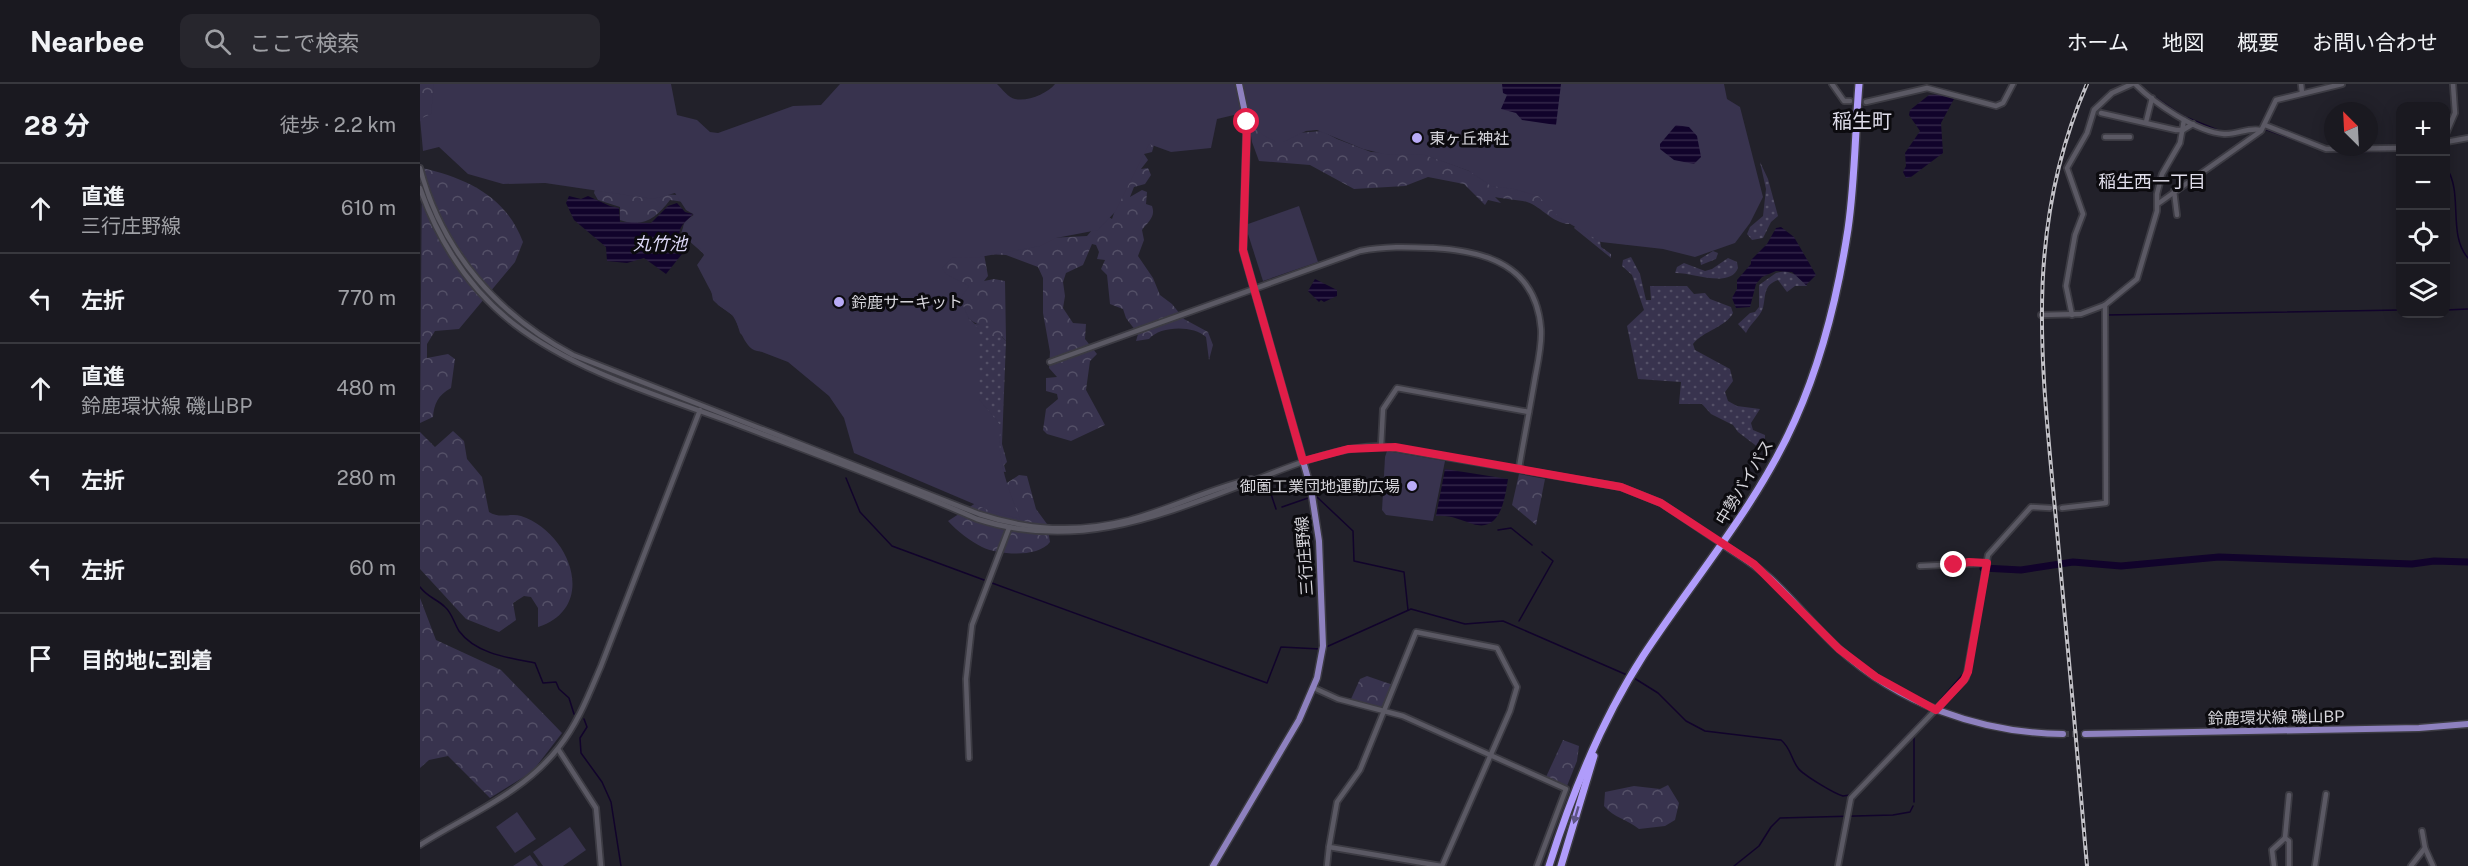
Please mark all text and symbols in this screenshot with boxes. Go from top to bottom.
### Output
search box [180,14,600,68]
text: Nearbee [30,25,144,58]
icon: search [201,25,234,58]
text: ここで検索 [249,30,359,56]
text: ホーム [2067,30,2129,55]
text: 地図 [2162,30,2204,55]
text: 概要 [2237,30,2279,55]
text: お問い合わせ [2312,30,2438,55]
north arrow [2324,102,2378,156]
map controls [2396,102,2450,318]
button: + [2396,102,2450,156]
route start [1233,108,1259,134]
district label: 稲生町 [1832,109,1892,133]
text: 28 分 [24,110,90,141]
text: 徒歩 · 2.2 km [280,113,396,137]
place label: 東ヶ丘神社 [1429,129,1509,148]
marker: 東ヶ丘神社 [1410,131,1424,145]
button: − [2396,156,2450,210]
district label: 稲生西一丁目 [2098,171,2206,192]
text: 直進 [81,183,125,209]
icon: ahead [24,192,57,225]
text: 610 m [341,196,396,220]
button: locate [2396,210,2450,264]
text: 三行庄野線 [81,214,181,238]
water label: 丸竹池 [633,233,689,254]
button: layers [2396,264,2450,318]
icon: left [24,282,57,315]
text: 770 m [338,286,396,310]
text: 左折 [81,287,125,313]
place label: 鈴鹿サーキット [851,293,963,312]
marker: 鈴鹿サーキット [832,295,846,309]
text: 直進 [81,363,125,389]
icon: ahead [24,372,57,405]
text: 480 m [336,376,396,400]
text: 鈴鹿環状線 磯山BP [81,394,252,418]
street label: 中勢バイパス [1712,436,1777,528]
icon: left [24,462,57,495]
text: 280 m [337,466,396,490]
text: 左折 [81,467,125,493]
place label: 御薗工業団地運動広場 [1240,477,1400,496]
marker: 御薗工業団地運動広場 [1405,479,1419,493]
street label: 三行庄野線 [1292,515,1317,597]
route end [1940,551,1966,577]
icon: left [24,552,57,585]
text: 60 m [349,556,396,580]
text: 左折 [81,557,125,583]
icon: arrive [24,642,57,675]
text: 目的地に到着 [81,647,213,673]
street label: 鈴鹿環状線 磯山BP [2207,707,2345,728]
one-way arrow [1570,806,1580,824]

